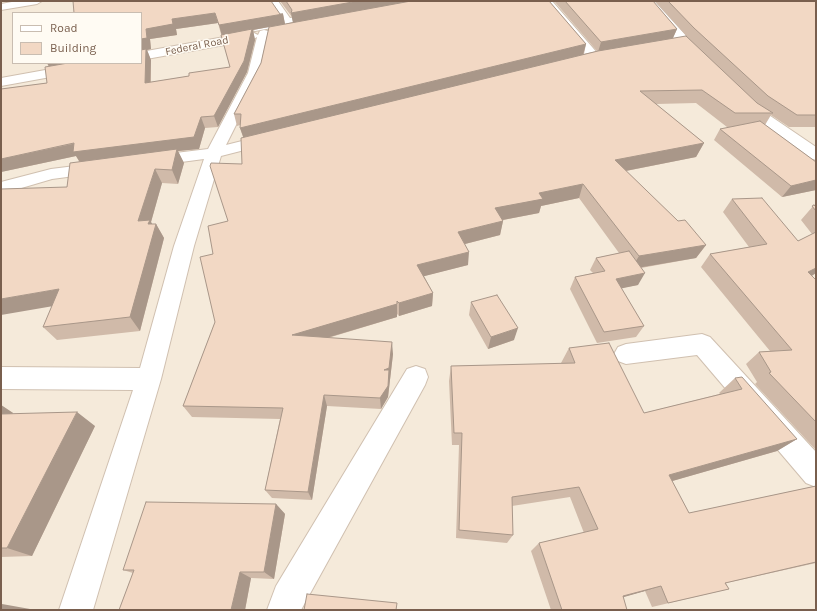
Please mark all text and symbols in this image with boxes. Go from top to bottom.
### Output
legend [12,12,142,64]
text: Road [50,21,78,35]
street label: Federal Road [164,33,230,59]
text: Building [50,41,96,55]

